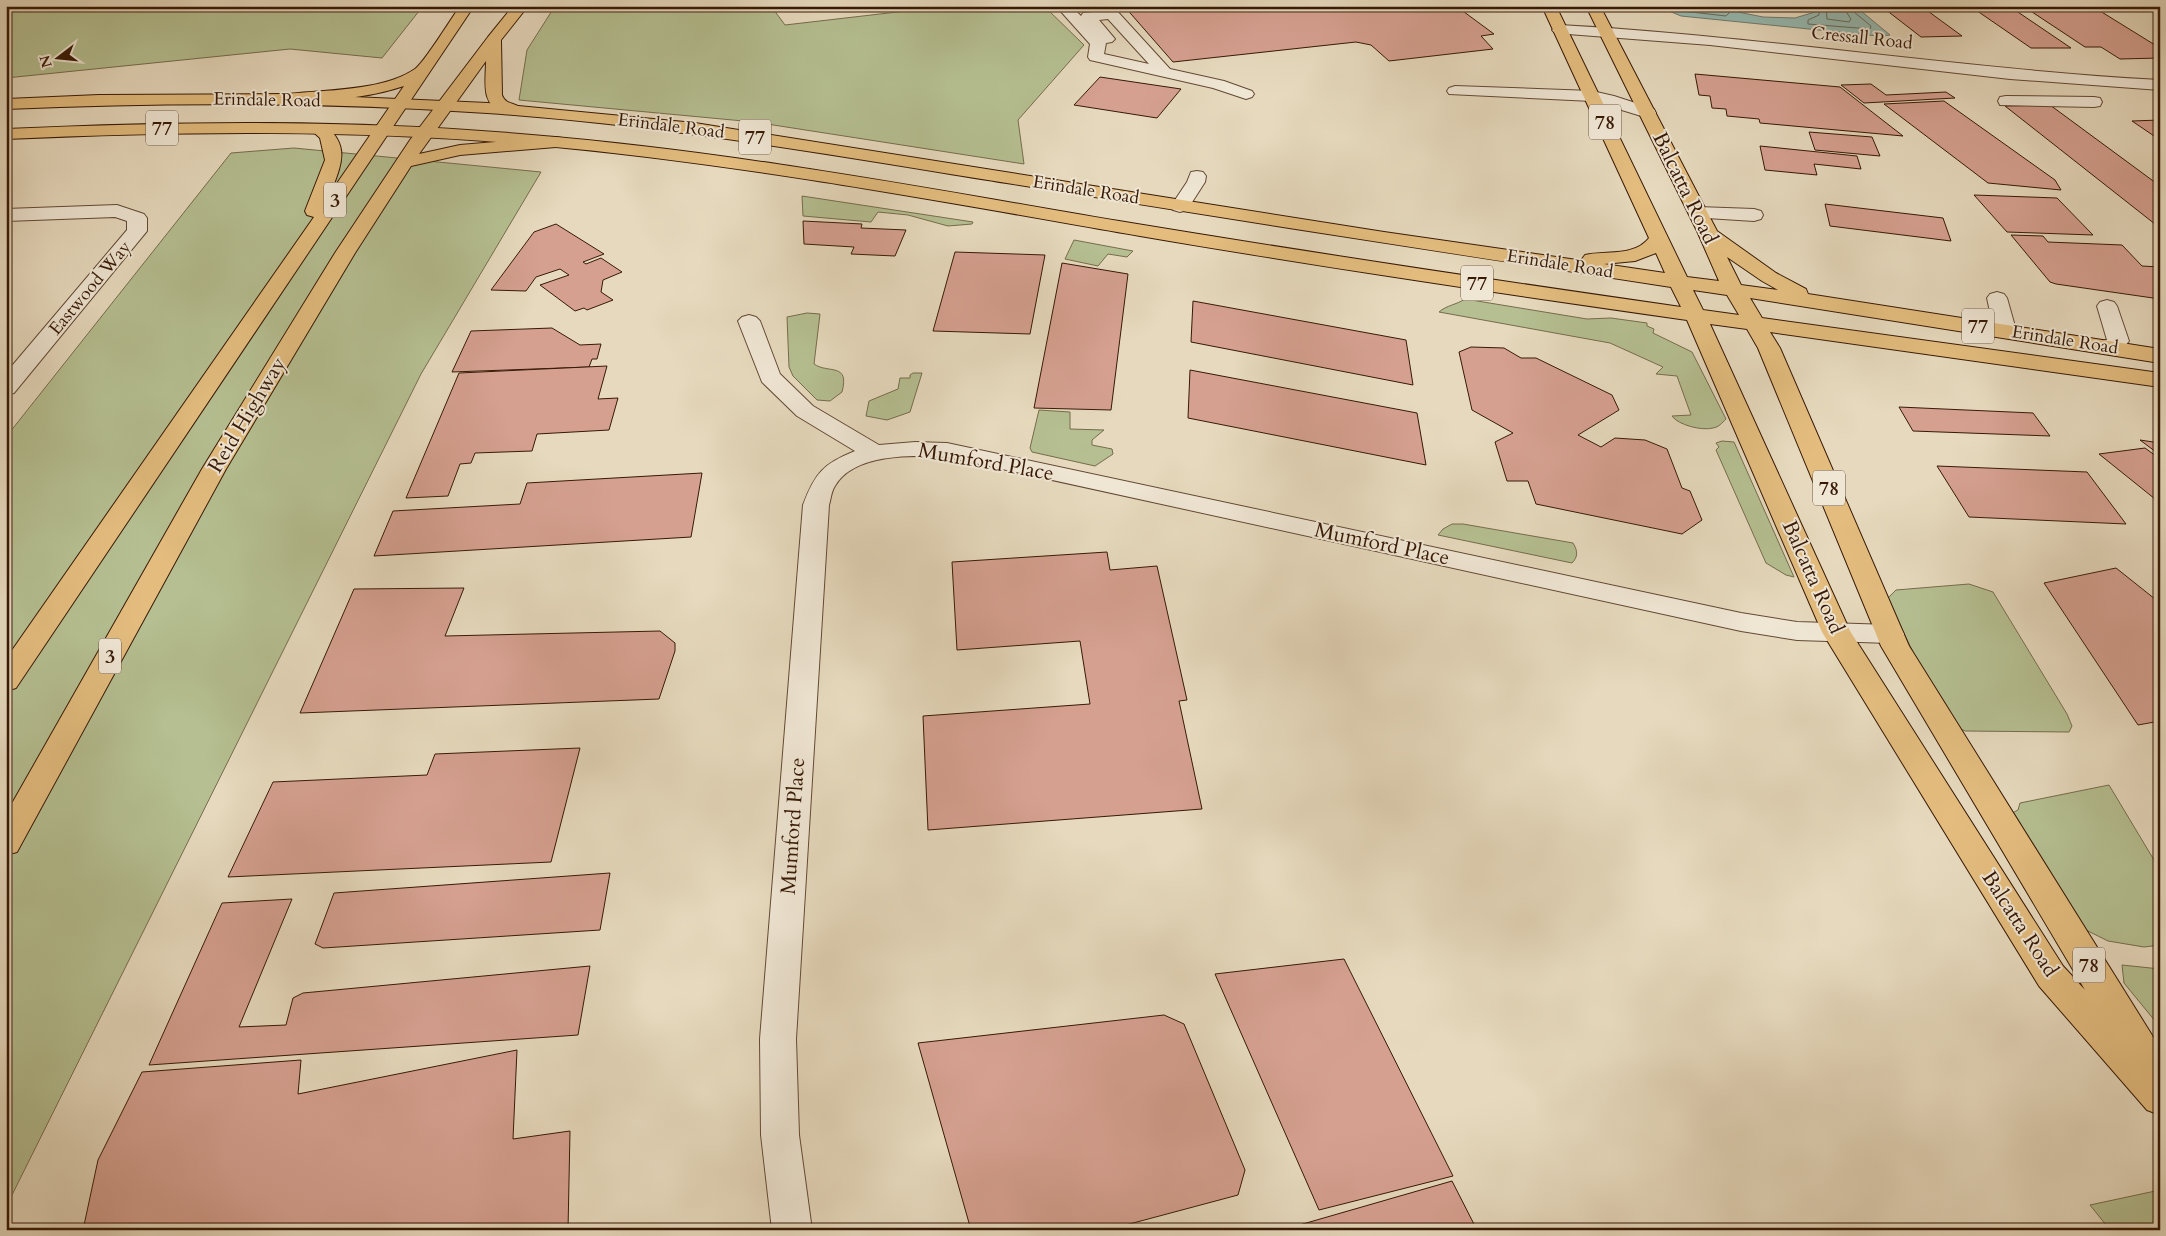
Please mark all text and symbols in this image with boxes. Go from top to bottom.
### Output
street label: Cressall Road [1810,20,1914,56]
north arrow [32,32,82,82]
text: N [35,53,57,70]
street label: Erindale Road [213,87,321,113]
road number: 78 [1589,104,1621,140]
street label: Erindale Road [616,107,726,145]
road number: 77 [146,110,178,146]
road number: 77 [739,120,771,154]
street label: Balcatta Road [1645,127,1725,249]
street label: Erindale Road [1031,169,1141,211]
road number: 3 [324,182,346,218]
street label: Eastwood Way [43,235,137,340]
street label: Erindale Road [1505,243,1615,285]
road number: 77 [1461,266,1493,300]
road number: 77 [1962,308,1994,344]
street label: Erindale Road [2010,319,2120,361]
street label: Reid Highway [201,352,293,478]
street label: Mumford Place [916,436,1056,488]
road number: 78 [1813,470,1845,506]
street label: Mumford Place [1312,516,1452,572]
street label: Balcatta Road [1775,516,1851,638]
road number: 3 [99,638,121,674]
street label: Mumford Place [774,757,812,895]
street label: Balcatta Road [1975,865,2065,983]
road number: 78 [2073,948,2105,982]

